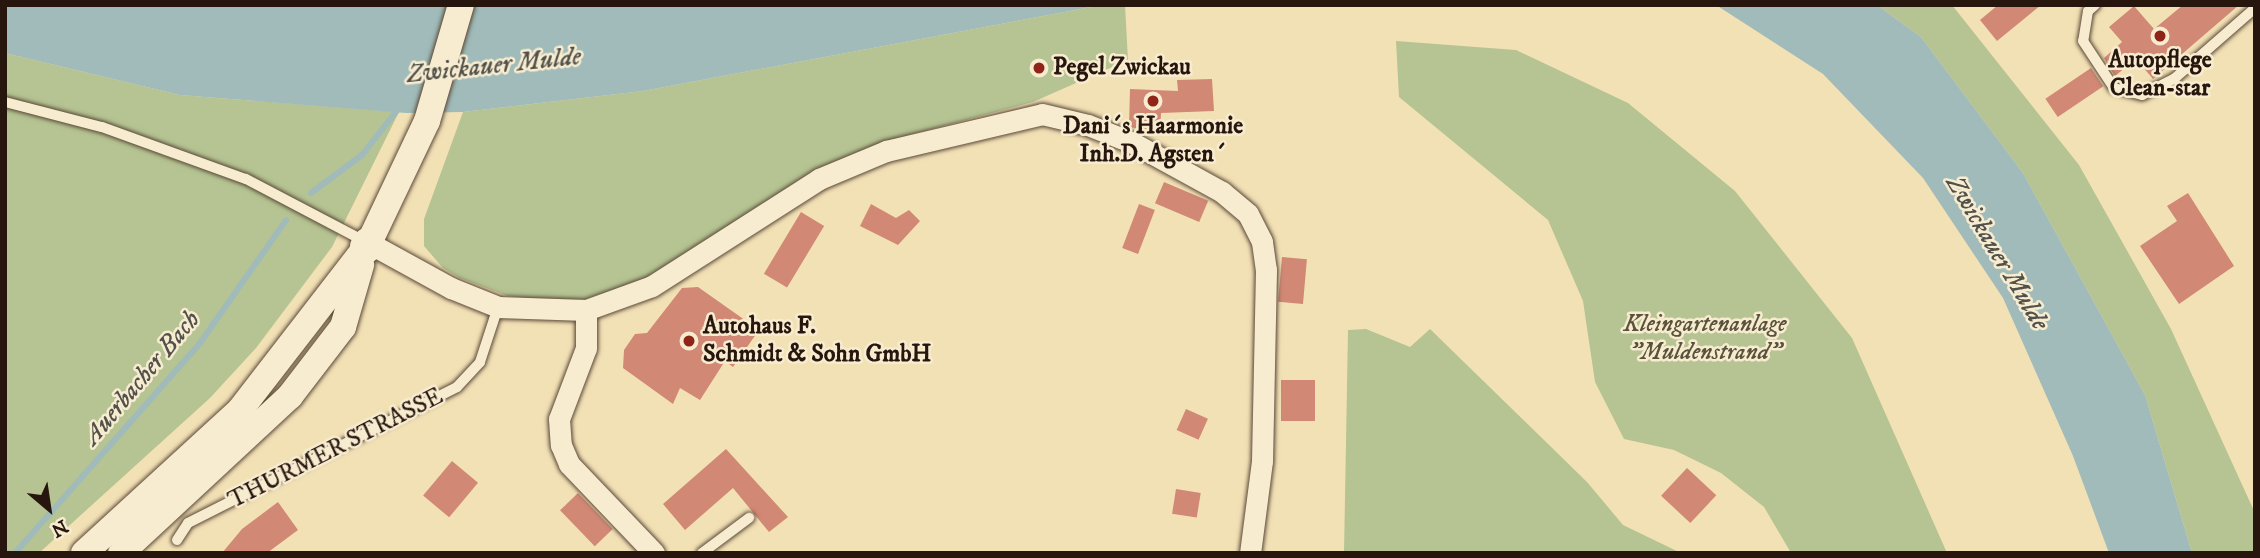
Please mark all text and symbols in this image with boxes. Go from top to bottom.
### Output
marker: Autopflege Clean-star [2152,28,2168,44]
water label: Zwickauer Mulde [405,41,583,91]
place label: Autopflege Clean-star [2108,47,2212,103]
place label: Pegel Zwickau [1053,54,1191,82]
marker: Pegel Zwickau [1031,60,1047,76]
marker: Dani´s Haarmonie Inh.D. Agsten´ [1145,93,1161,109]
place label: Dani´s Haarmonie Inh.D. Agsten´ [1063,113,1243,169]
water label: Zwickauer Mulde [1939,170,2055,336]
water label: Auerbacher Bach [77,305,207,451]
park label: Kleingartenanlage "Muldenstrand" [1623,311,1787,367]
place label: Autohaus F. Schmidt & Sohn GmbH [703,313,931,369]
marker: Autohaus F. Schmidt & Sohn GmbH [681,333,697,349]
street label: THURMER STRASSE [224,382,448,516]
north arrow [14,474,84,544]
text: N [47,514,72,542]

